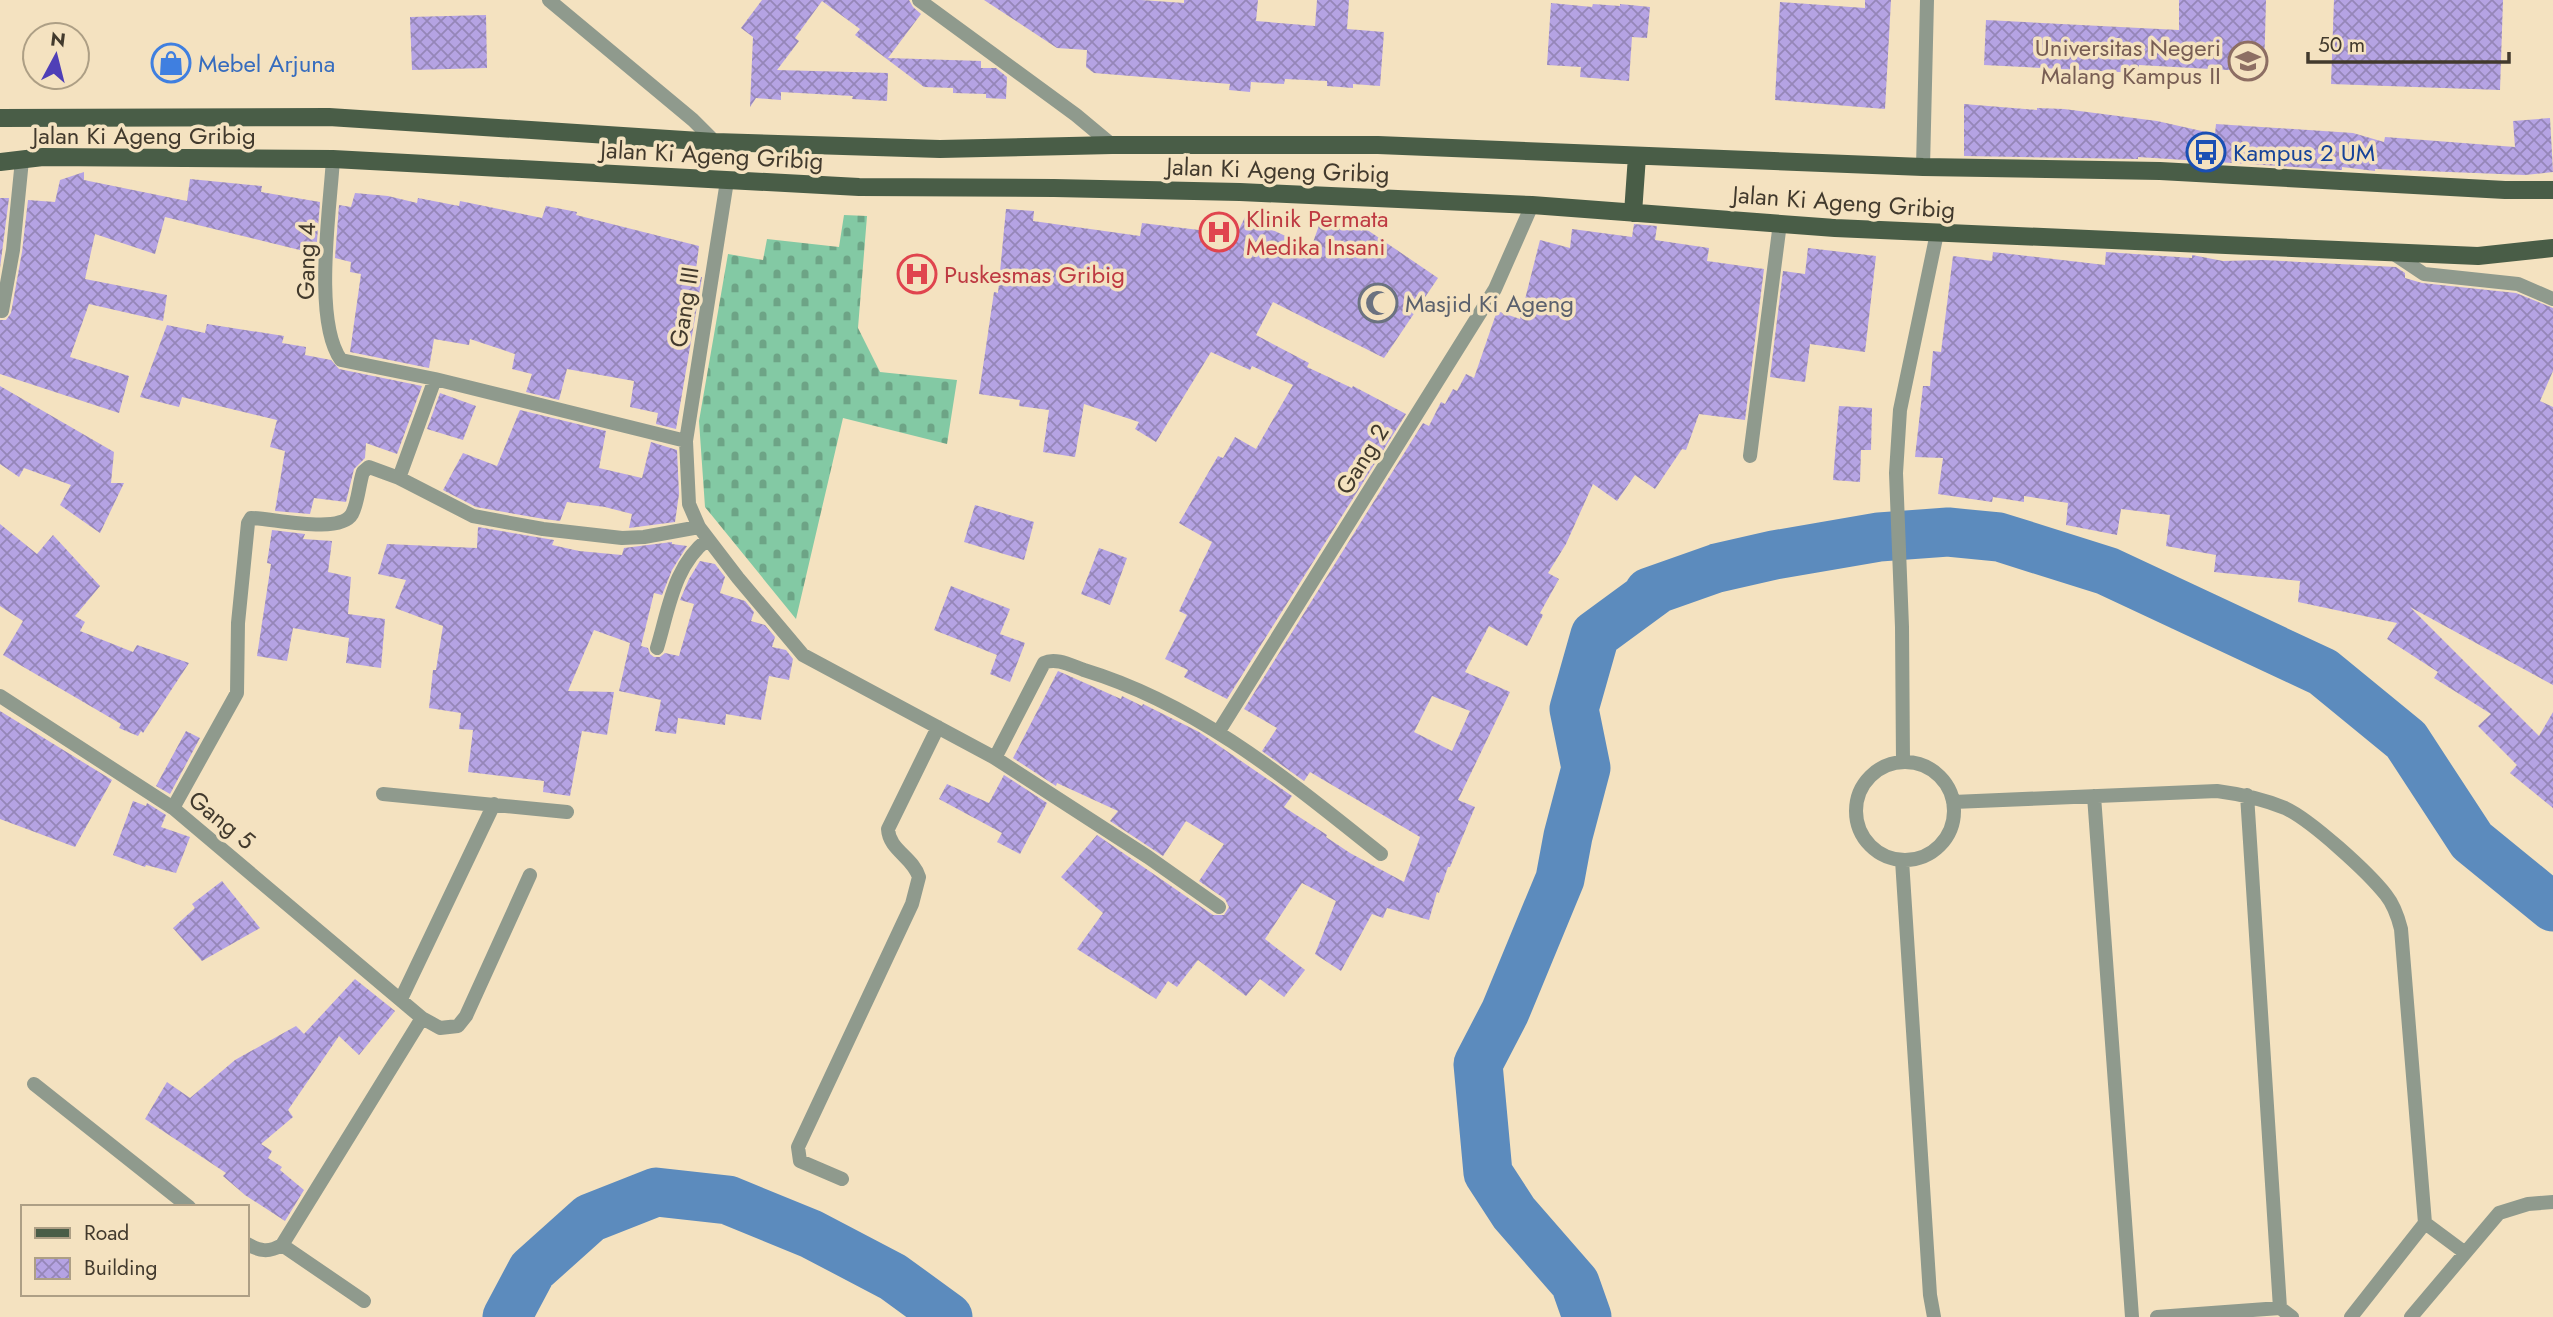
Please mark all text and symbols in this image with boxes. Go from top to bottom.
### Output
north arrow [21,21,91,91]
scale bar [2308,21,2509,65]
text: N [49,25,67,54]
place label: Universitas Negeri Malang Kampus II [2035,30,2221,93]
text: 50 m [2318,30,2365,60]
school or university icon: Universitas Negeri Malang Kampus II [2227,40,2269,82]
shop icon: Mebel Arjuna [150,42,192,84]
place label: Mebel Arjuna [198,46,335,81]
street label: Jalan Ki Ageng Gribig [29,118,256,153]
bus stop icon: Kampus 2 UM [2185,131,2227,173]
street label: Jalan Ki Ageng Gribig [597,132,824,178]
place label: Kampus 2 UM [2233,135,2375,170]
street label: Jalan Ki Ageng Gribig [1163,149,1390,191]
street label: Jalan Ki Ageng Gribig [1728,177,1957,227]
place label: Klinik Permata Medika Insani [1246,201,1389,264]
hospital icon: Klinik Permata Medika Insani [1198,211,1240,253]
street label: Gang 4 [288,222,324,300]
hospital icon: Puskesmas Gribig [896,253,938,295]
place label: Puskesmas Gribig [944,257,1125,292]
street label: Gang III [660,264,708,350]
mosque icon: Masjid Ki Ageng [1357,282,1399,324]
place label: Masjid Ki Ageng [1405,286,1574,321]
street label: Gang 2 [1327,417,1397,501]
street label: Gang 5 [181,782,263,858]
legend [21,1205,248,1296]
text: Road [84,1218,129,1248]
text: Building [84,1253,157,1283]

